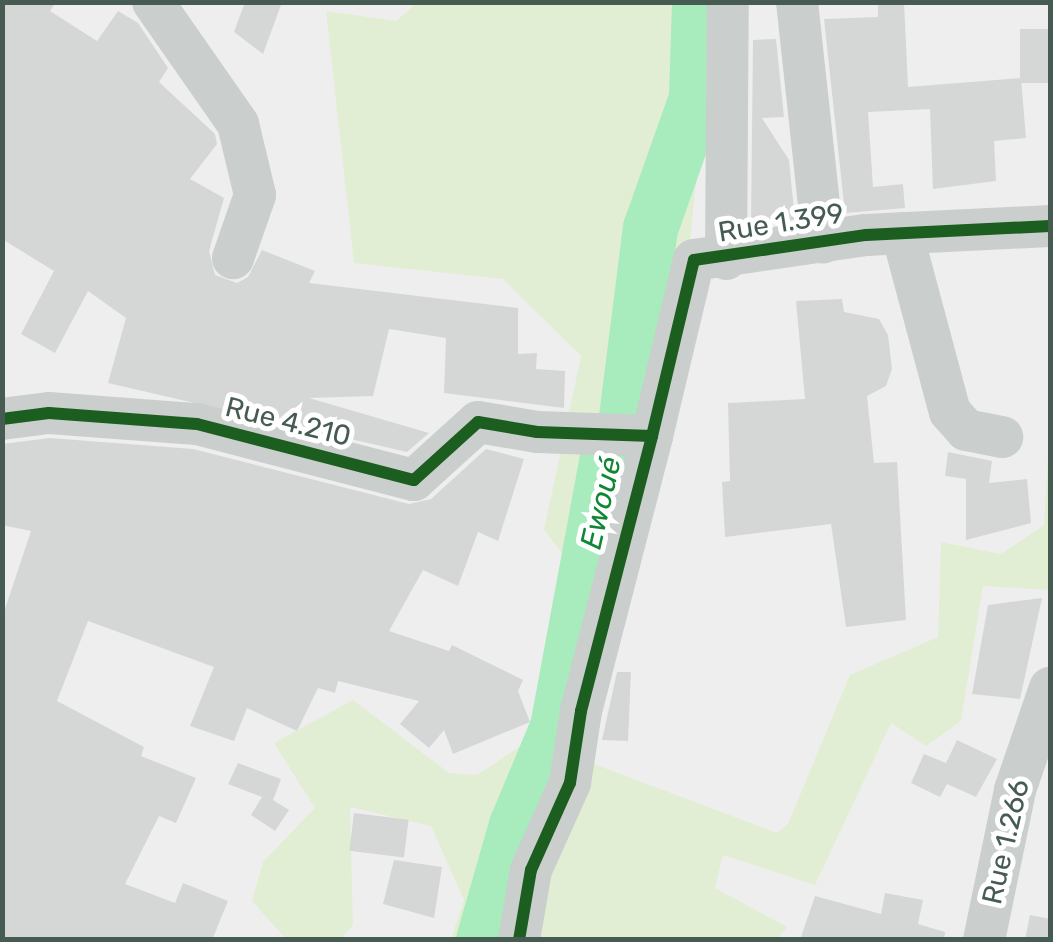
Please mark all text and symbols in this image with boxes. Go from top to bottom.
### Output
street label: Rue 1.399 [716,196,846,250]
street label: Rue 4.210 [222,390,354,454]
water label: Ewoué [573,453,629,553]
street label: Rue 1.266 [975,776,1037,908]

